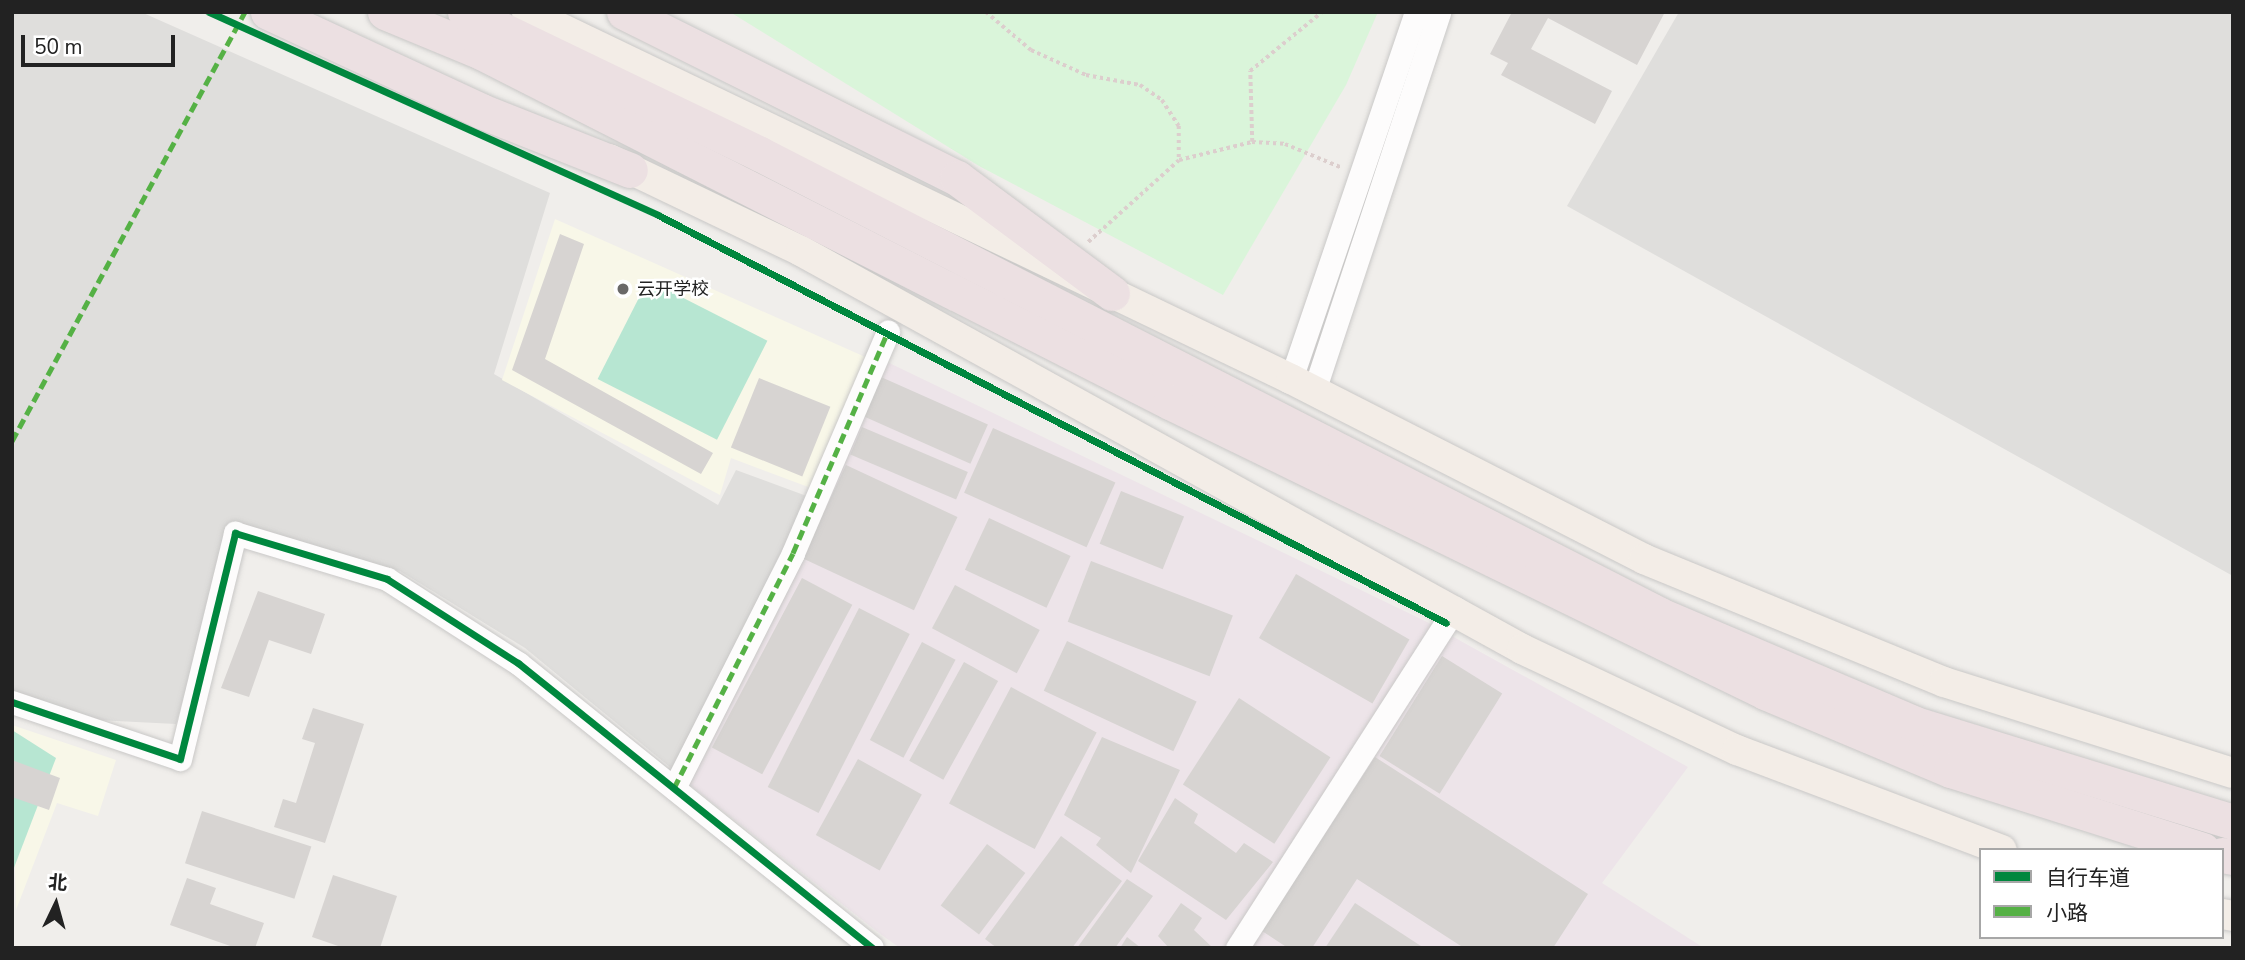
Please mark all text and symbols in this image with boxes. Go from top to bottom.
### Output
scale bar [24,21,178,65]
text: 50 m [34,33,83,61]
place label: 云开学校 [637,278,709,300]
marker: 云开学校 [615,281,631,297]
legend [1979,848,2224,939]
text: 自行车道 [2046,864,2130,892]
north arrow [21,869,91,939]
text: 北 [47,869,68,897]
text: 小路 [2046,899,2088,927]

